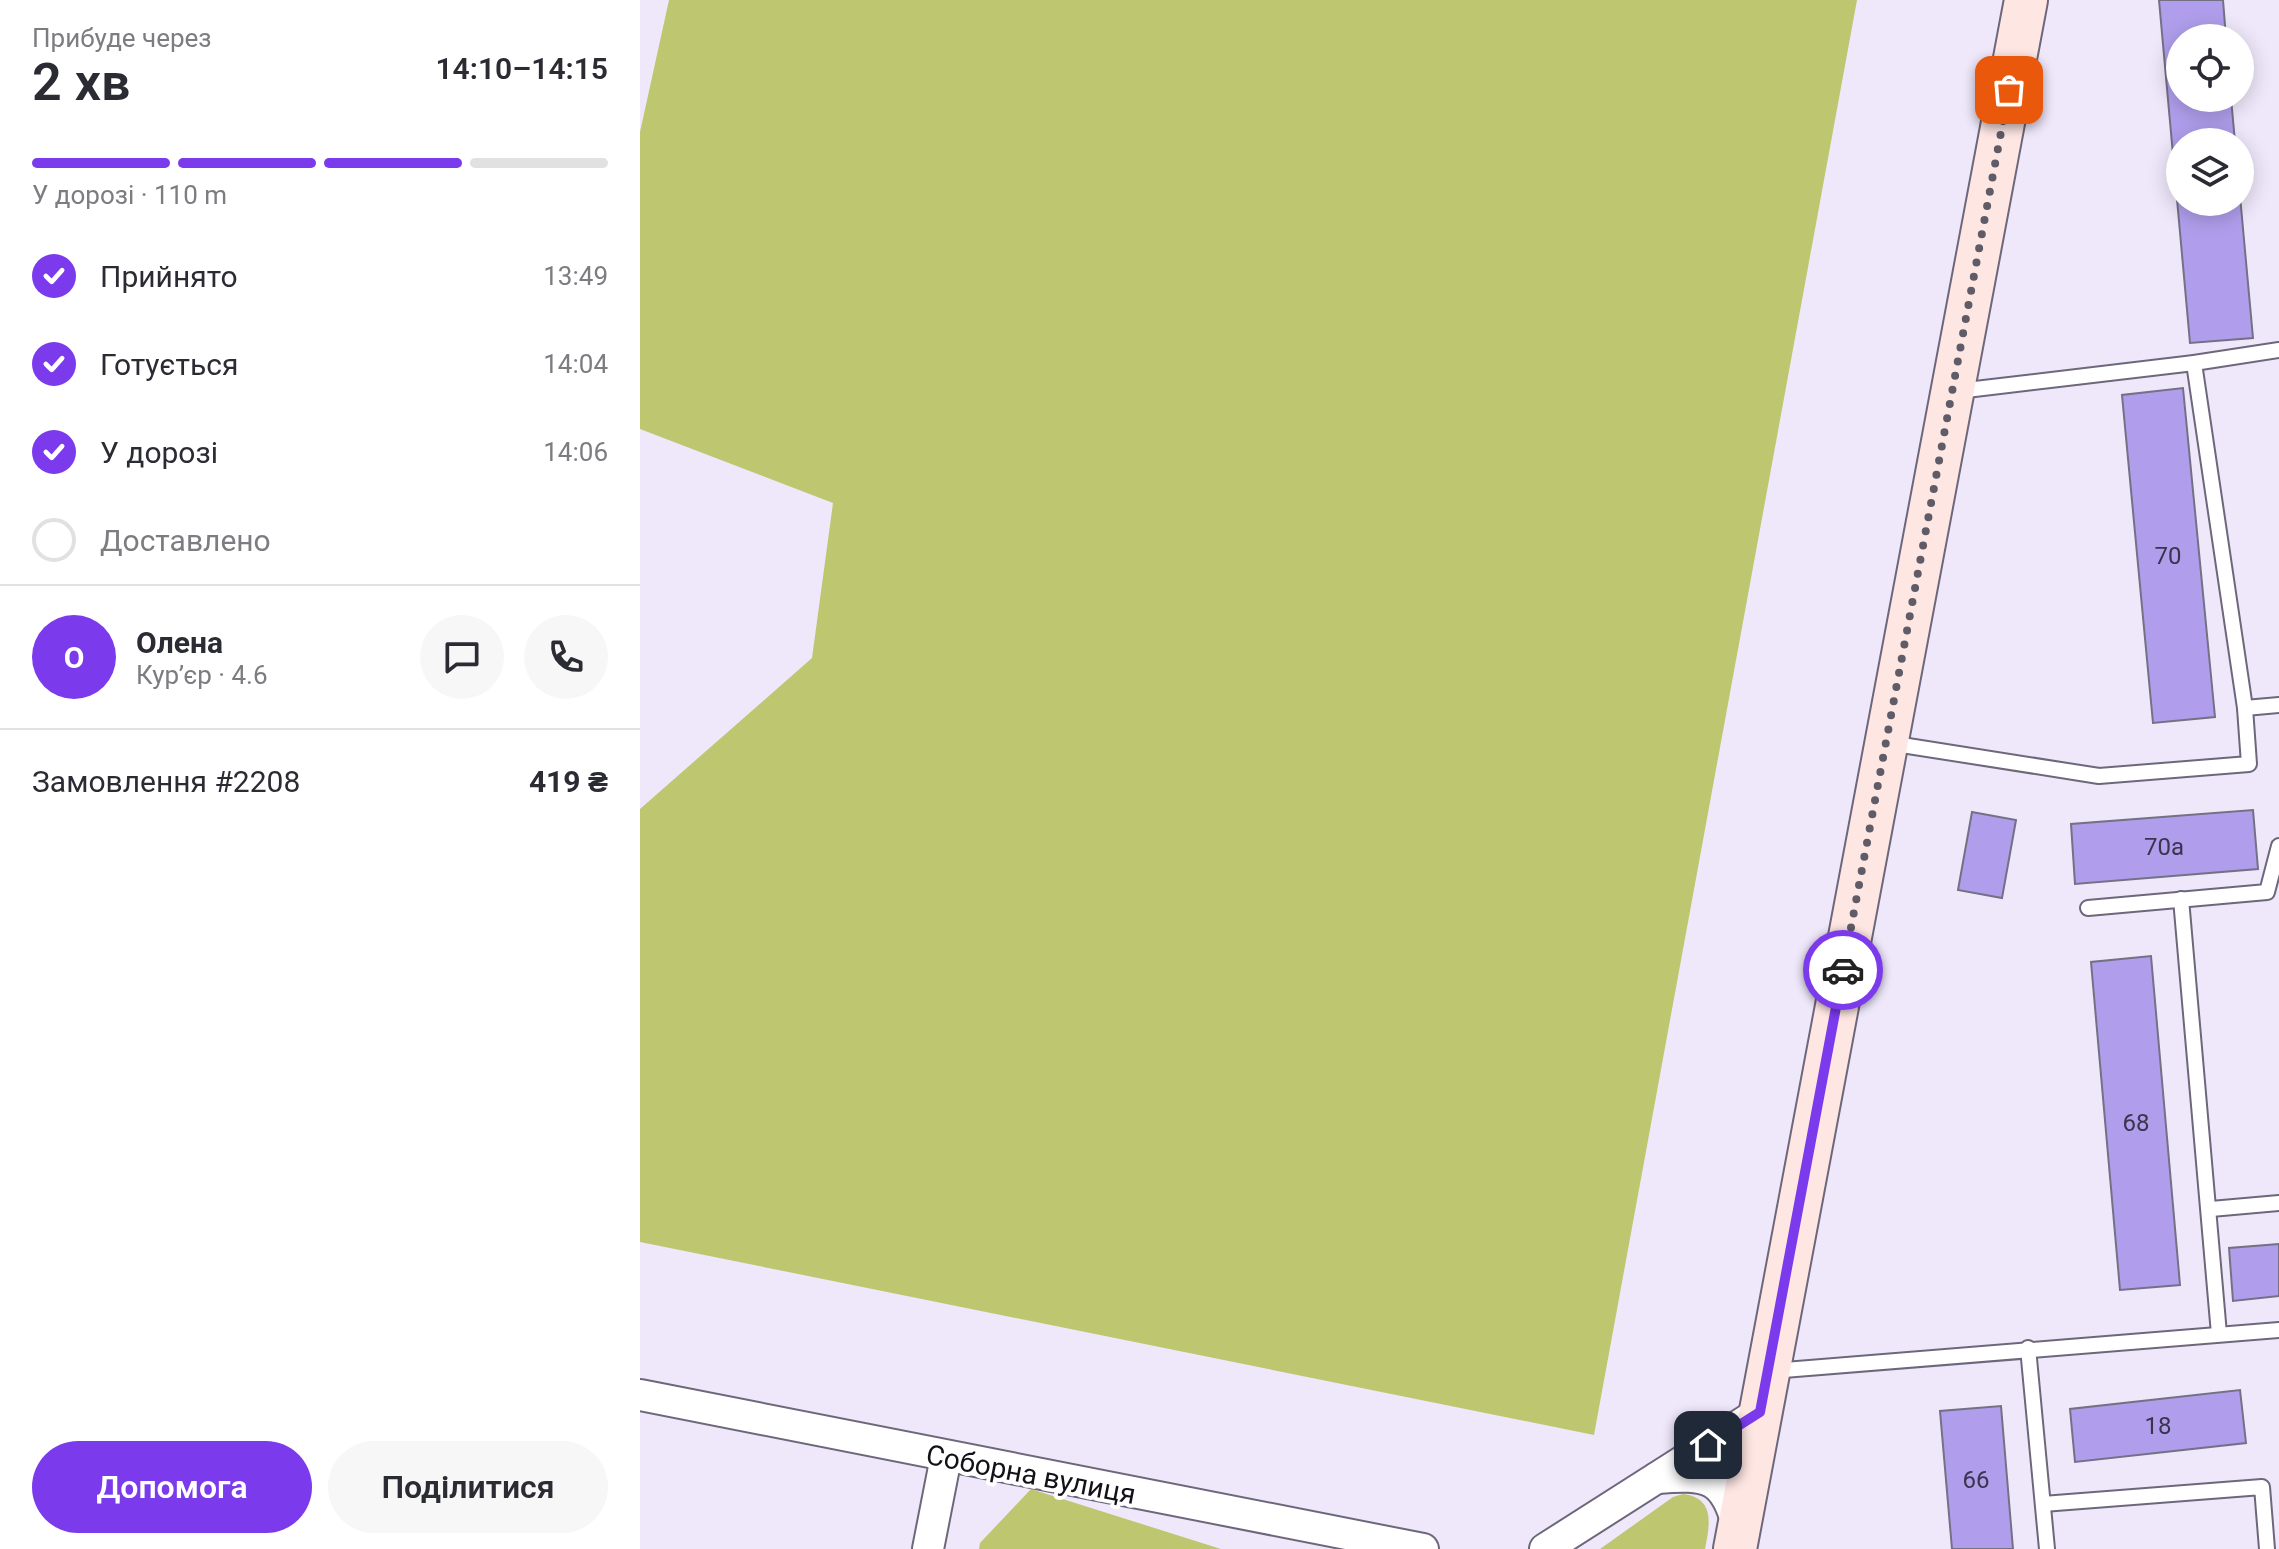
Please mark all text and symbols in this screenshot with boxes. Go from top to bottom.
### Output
text: Прибуде через [32,23,212,53]
map controls [2166,24,2254,216]
button: locate [2166,24,2254,112]
text: 14:10–14:15 [435,51,608,86]
text: 2 хв [32,52,130,113]
pin [1975,56,2043,124]
icon: bag [1987,68,2031,112]
button: layers [2166,128,2254,216]
text: У дорозі · 110 m [32,180,227,210]
icon: check [32,254,76,298]
text: Прийнято [100,259,238,294]
text: 13:49 [543,261,608,291]
icon: check [32,342,76,386]
text: Готується [100,347,238,382]
text: 14:04 [543,349,608,379]
icon: check [32,430,76,474]
text: У дорозі [100,435,218,470]
text: 14:06 [543,437,608,467]
text: Доставлено [100,523,271,558]
house number: 70 [2155,542,2181,570]
button: chat [420,615,504,699]
button: phone [524,615,608,699]
text: Олена [136,625,223,660]
text: О [64,640,84,675]
text: Кур’єр · 4.6 [136,660,268,690]
text: Замовлення #2208 [32,764,300,799]
text: 419 ₴ [529,764,608,799]
house number: 70а [2144,833,2184,861]
courier [1803,930,1883,1010]
icon: car [1821,948,1865,992]
house number: 68 [2123,1109,2149,1137]
pin [1674,1411,1742,1479]
house number: 18 [2145,1412,2171,1440]
icon: home [1686,1423,1730,1467]
street label: Соборна вулиця [923,1438,1138,1511]
button: Допомога [32,1441,312,1533]
button: Поділитися [328,1441,608,1533]
house number: 66 [1963,1466,1989,1494]

